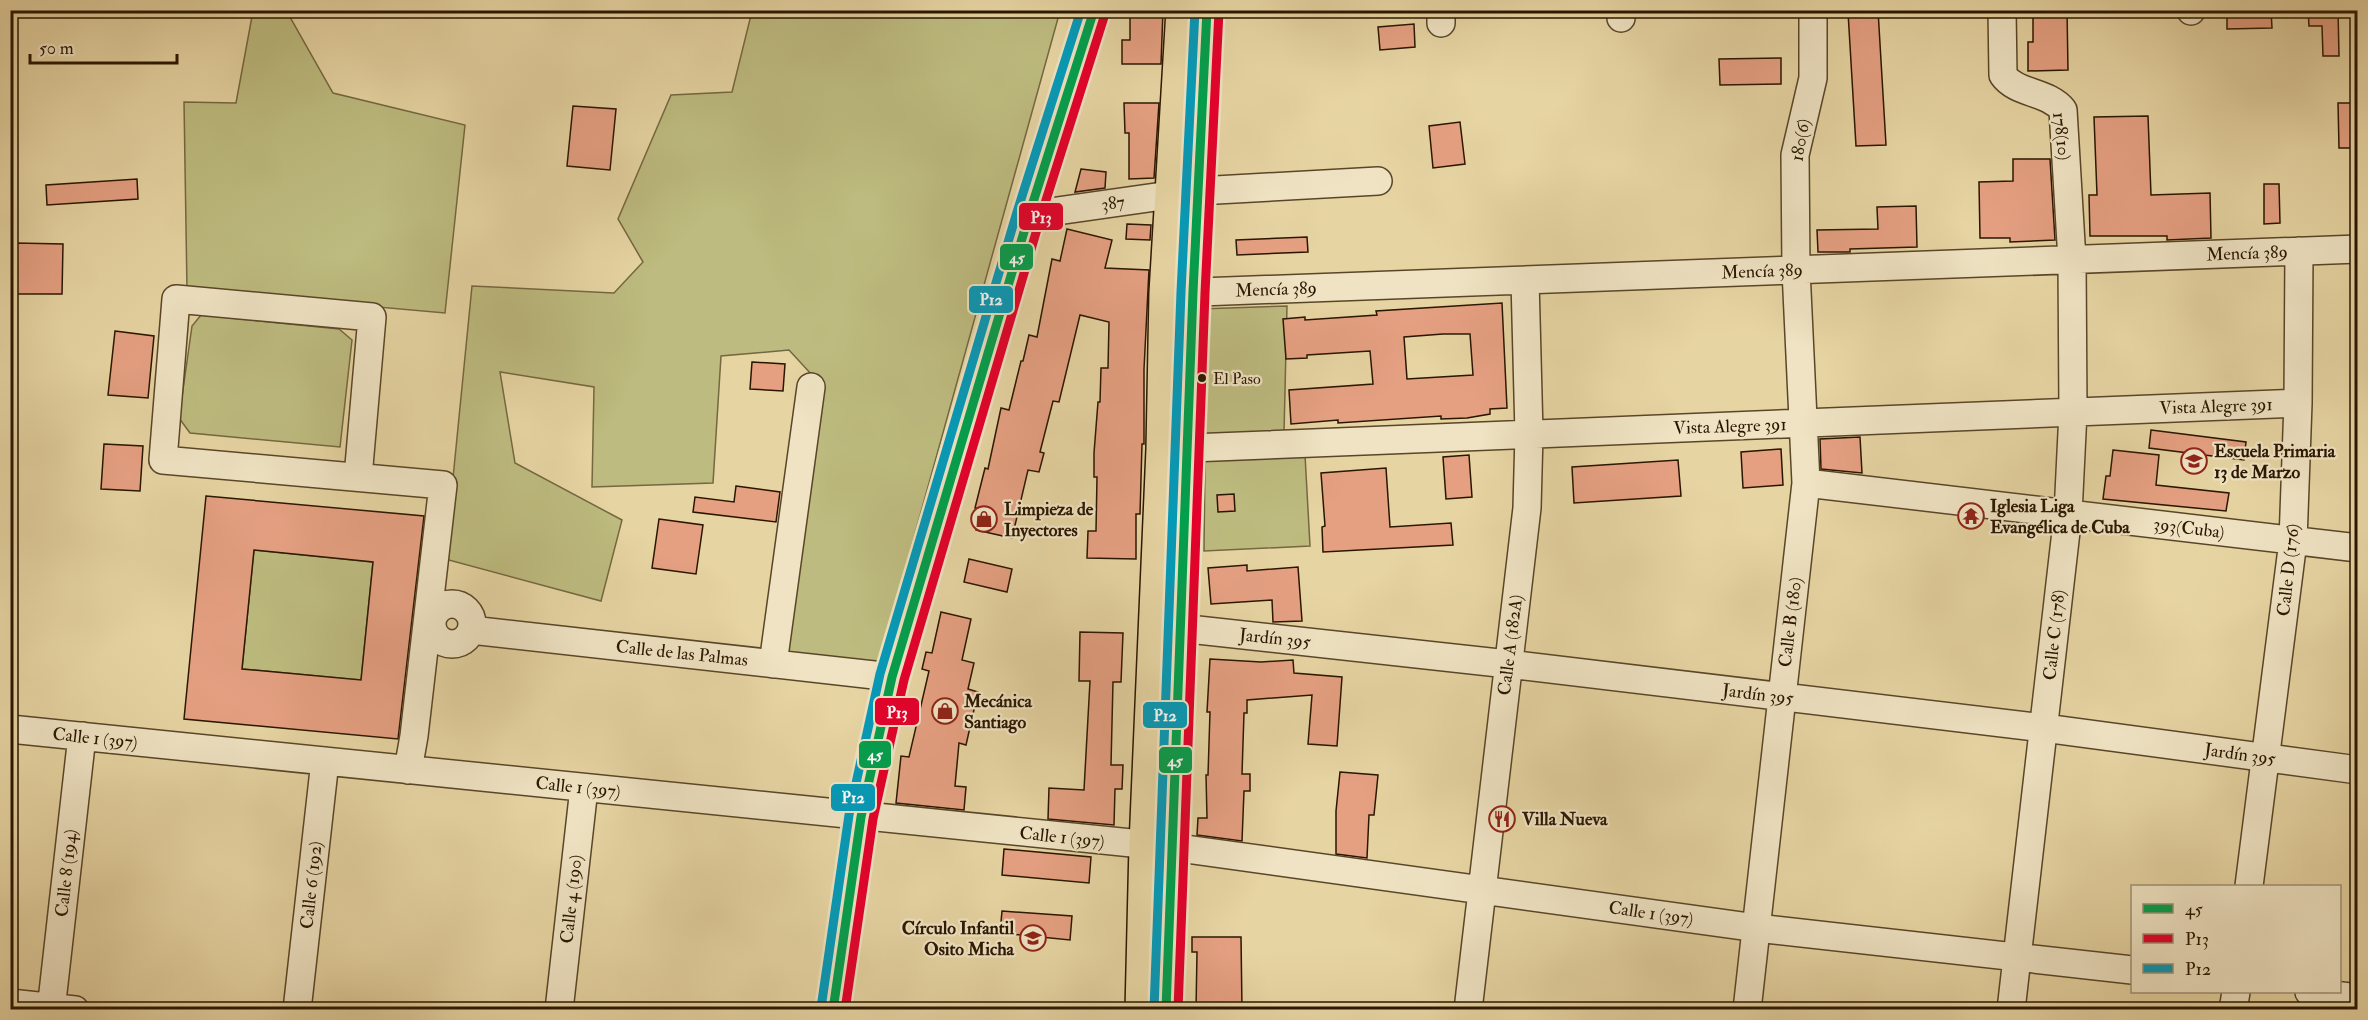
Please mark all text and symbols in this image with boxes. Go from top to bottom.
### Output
scale bar [30,27,177,65]
text: 50 m [39,37,74,60]
street label: 178(10) [2047,111,2076,162]
street label: 180(6) [1785,117,1816,163]
street label: 387 [1100,190,1126,217]
line badge: P13 [1018,202,1064,231]
text: P13 [1030,208,1052,228]
street label: Mencía 389 [2206,241,2288,266]
line badge: 45 [999,243,1034,271]
text: 45 [1008,248,1026,268]
street label: Mencía 389 [1721,259,1803,284]
street label: Mencía 389 [1235,277,1317,302]
line badge: P12 [968,285,1014,314]
text: P12 [979,290,1003,310]
place label: El Paso [1213,369,1261,389]
marker: El Paso [1196,372,1208,384]
street label: Vista Alegre 391 [2159,393,2273,420]
street label: Vista Alegre 391 [1673,413,1787,440]
place label: Escuela Primaria 13 de Marzo [2214,440,2336,484]
school or university icon: Escuela Primaria 13 de Marzo [2179,446,2209,476]
place label: Iglesia Liga Evangélica de Cuba [1990,495,2130,539]
place label: Limpieza de Inyectores [1004,498,1094,542]
temple icon: Iglesia Liga Evangélica de Cuba [1956,501,1986,531]
shop icon: Limpieza de Inyectores [969,504,999,534]
street label: 393(Cuba) [2152,513,2226,544]
street label: Calle D (176) [2272,523,2305,617]
street label: Calle B (180) [1774,576,1807,668]
street label: Calle C (178) [2038,589,2071,681]
street label: Calle A (182A) [1493,593,1528,697]
street label: Jardín 395 [1237,623,1312,654]
street label: Calle de las Palmas [615,635,749,672]
street label: Jardín 395 [1720,679,1795,710]
place label: Mecánica Santiago [963,690,1033,734]
shop icon: Mecánica Santiago [930,696,960,726]
line badge: P13 [874,697,920,726]
line badge: P12 [1142,701,1188,729]
text: P13 [886,703,908,723]
text: P12 [1153,706,1177,726]
street label: Calle 1 (397) [51,723,139,754]
street label: Jardín 395 [2202,738,2277,771]
line badge: 45 [858,740,892,769]
text: 45 [866,745,884,765]
line badge: 45 [1158,746,1193,774]
text: 45 [1166,751,1184,771]
street label: Calle 1 (397) [534,772,622,803]
line badge: P12 [830,783,876,812]
text: P12 [841,788,865,808]
restaurant icon: Villa Nueva [1487,804,1517,834]
place label: Villa Nueva [1521,808,1608,831]
street label: Calle 1 (397) [1018,822,1106,853]
street label: Calle 8 (194) [50,828,83,918]
street label: Calle 6 (192) [295,840,328,930]
street label: Calle 4 (190) [555,854,588,945]
legend [2131,885,2341,993]
street label: Calle 1 (397) [1607,896,1695,931]
text: 45 [2185,898,2203,921]
place label: Círculo Infantil Osito Micha [902,917,1015,961]
school or university icon: Círculo Infantil Osito Micha [1018,923,1048,953]
text: P13 [2185,928,2209,951]
text: P12 [2185,958,2211,981]

